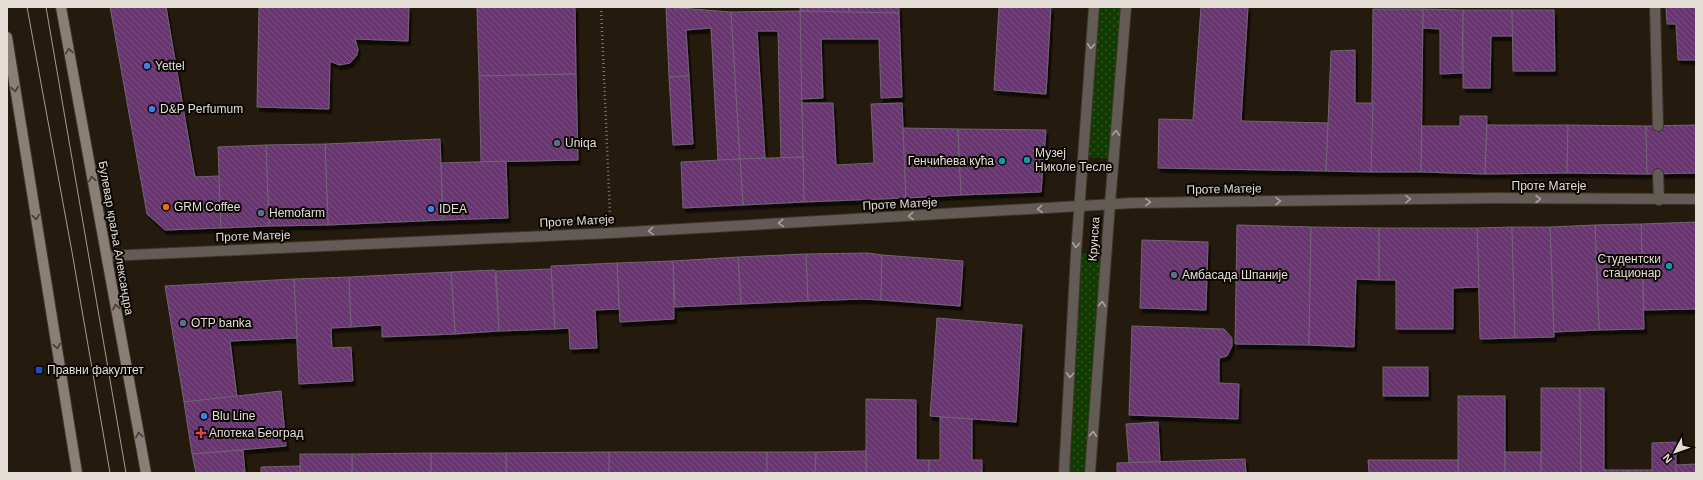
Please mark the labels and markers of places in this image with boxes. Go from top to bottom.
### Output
place label: Yettel [155,59,185,73]
marker: Yettel [142,61,152,71]
place label: D&P Perfumum [160,102,243,116]
marker: D&P Perfumum [147,104,157,114]
place label: Uniqa [565,136,597,150]
marker: Uniqa [552,138,562,148]
place label: Музеј Николе Тесле [1035,146,1113,174]
place label: Генчићева кућа [908,154,994,168]
marker: Музеј Николе Тесле [1022,155,1032,165]
marker: Генчићева кућа [997,156,1007,166]
place label: GRM Coffee [174,200,241,214]
marker: GRM Coffee [161,202,171,212]
place label: IDEA [439,202,467,216]
marker: IDEA [426,204,436,214]
place label: Hemofarm [269,206,325,220]
marker: Hemofarm [256,208,266,218]
place label: Студентски стационар [1597,252,1661,280]
marker: Студентски стационар [1664,261,1674,271]
place label: Амбасада Шпаније [1182,268,1288,282]
marker: Амбасада Шпаније [1169,270,1179,280]
place label: OTP banka [191,316,252,330]
marker: OTP banka [178,318,188,328]
place label: Правни факултет [47,363,144,377]
marker: Правни факултет [34,365,44,375]
place label: Blu Line [212,409,256,423]
marker: Blu Line [199,411,209,421]
place label: Апотека Београд [209,426,303,440]
marker: Апотека Београд [196,428,206,438]

